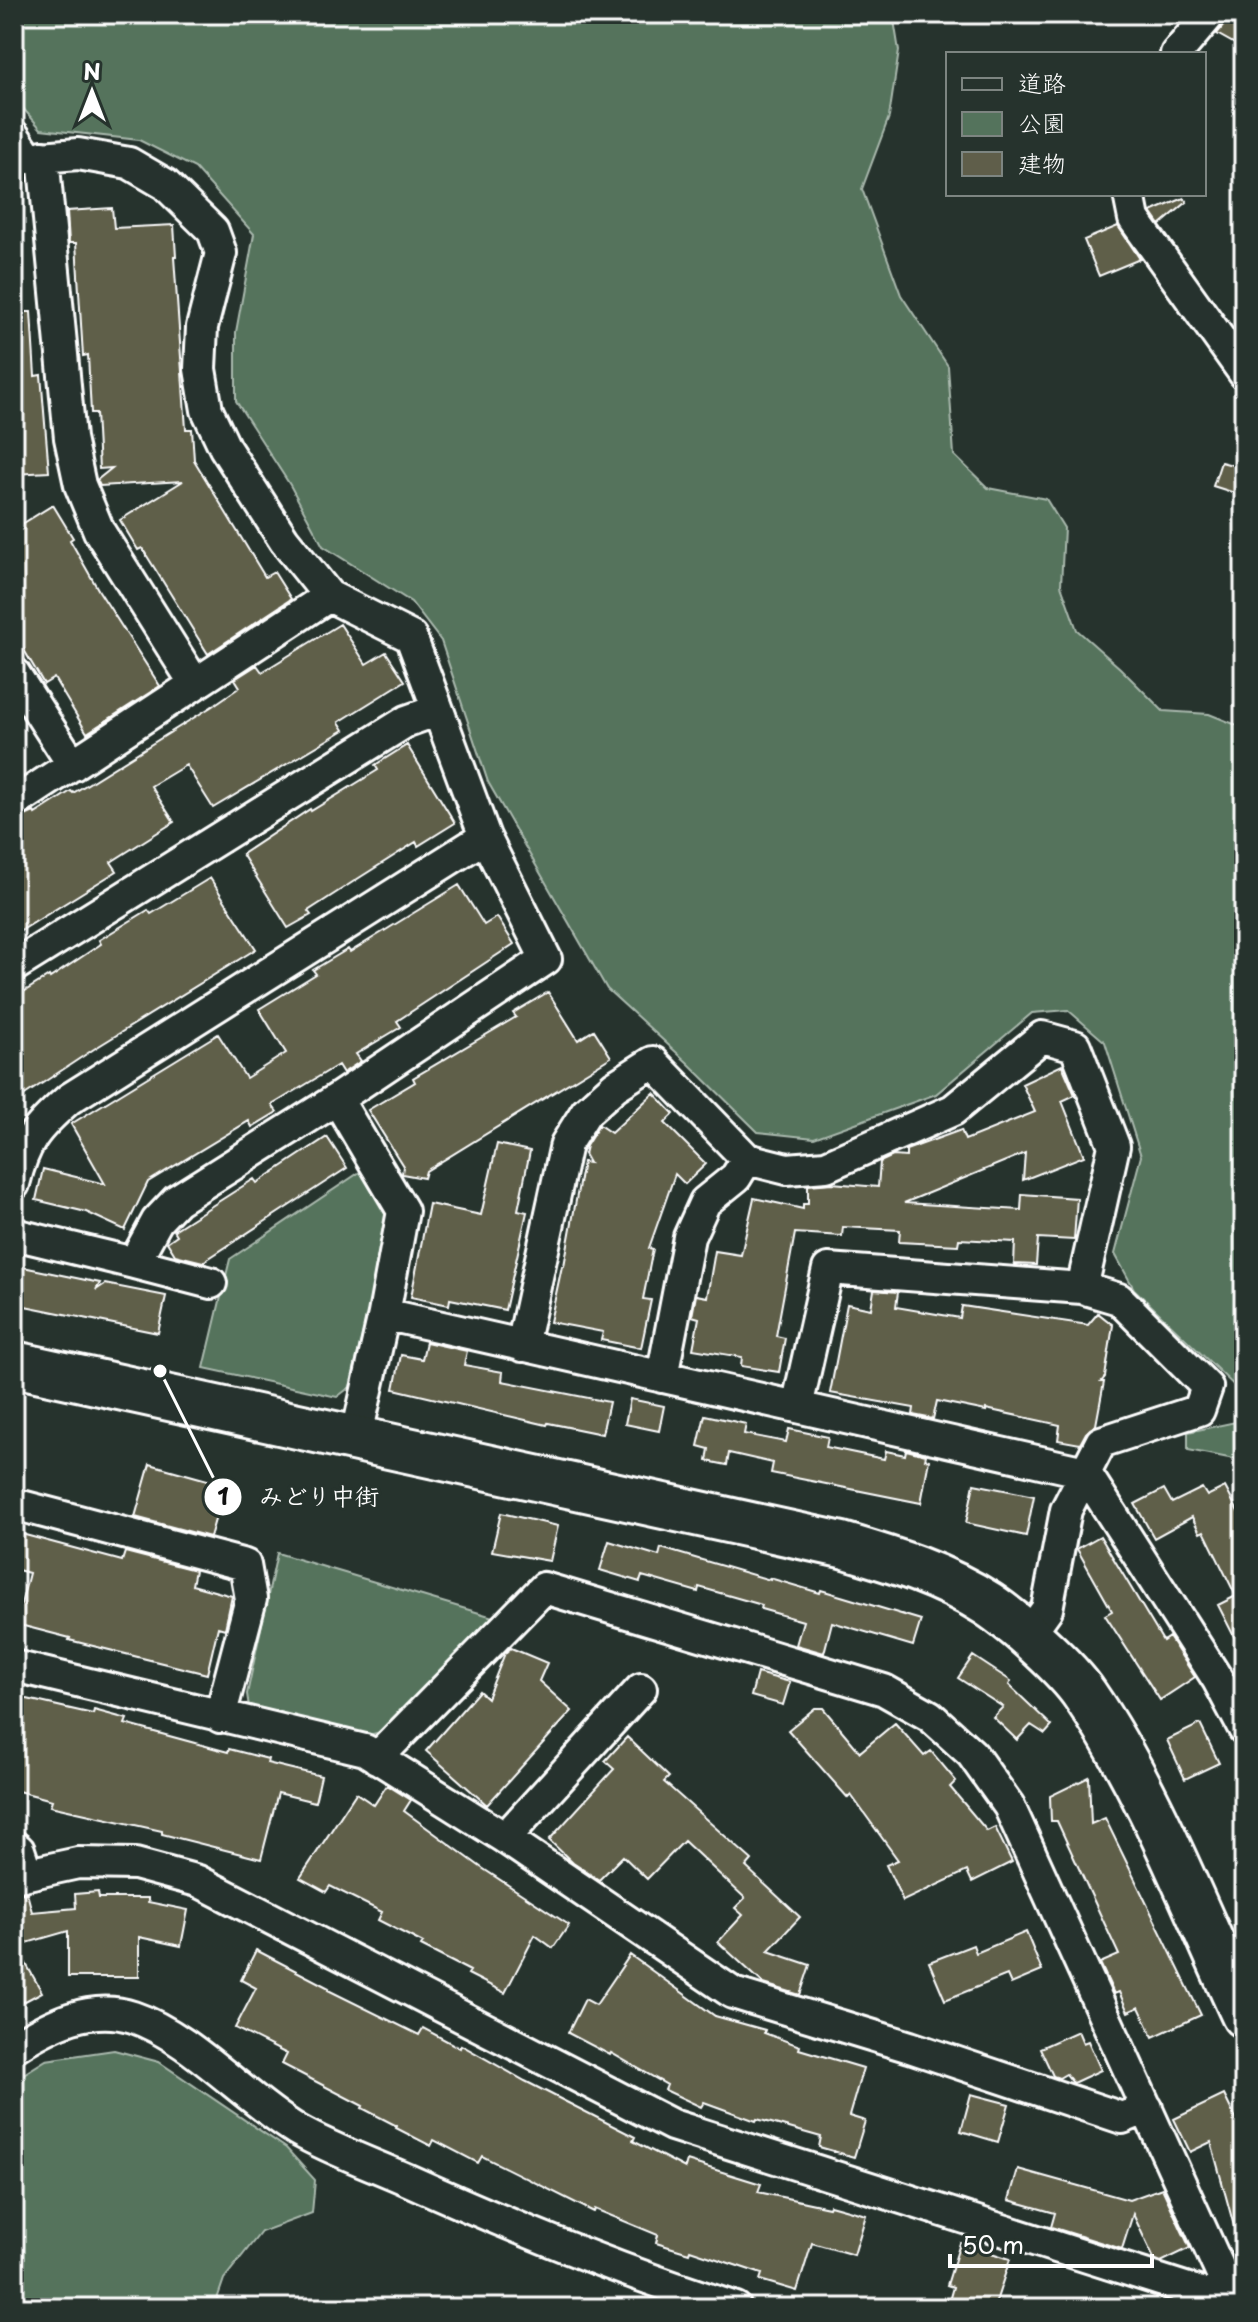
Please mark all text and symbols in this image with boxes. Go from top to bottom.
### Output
north arrow [52,52,132,132]
legend [946,52,1206,196]
text: N [83,54,101,87]
text: 道路 [1018,64,1066,100]
text: 公園 [1018,104,1066,140]
text: 建物 [1018,144,1066,180]
callout: みどり中街 [203,1473,395,1521]
text: 1 [217,1477,229,1513]
text: みどり中街 [259,1477,379,1513]
scale bar [950,2218,1152,2268]
text: 50 m [962,2226,1024,2262]

